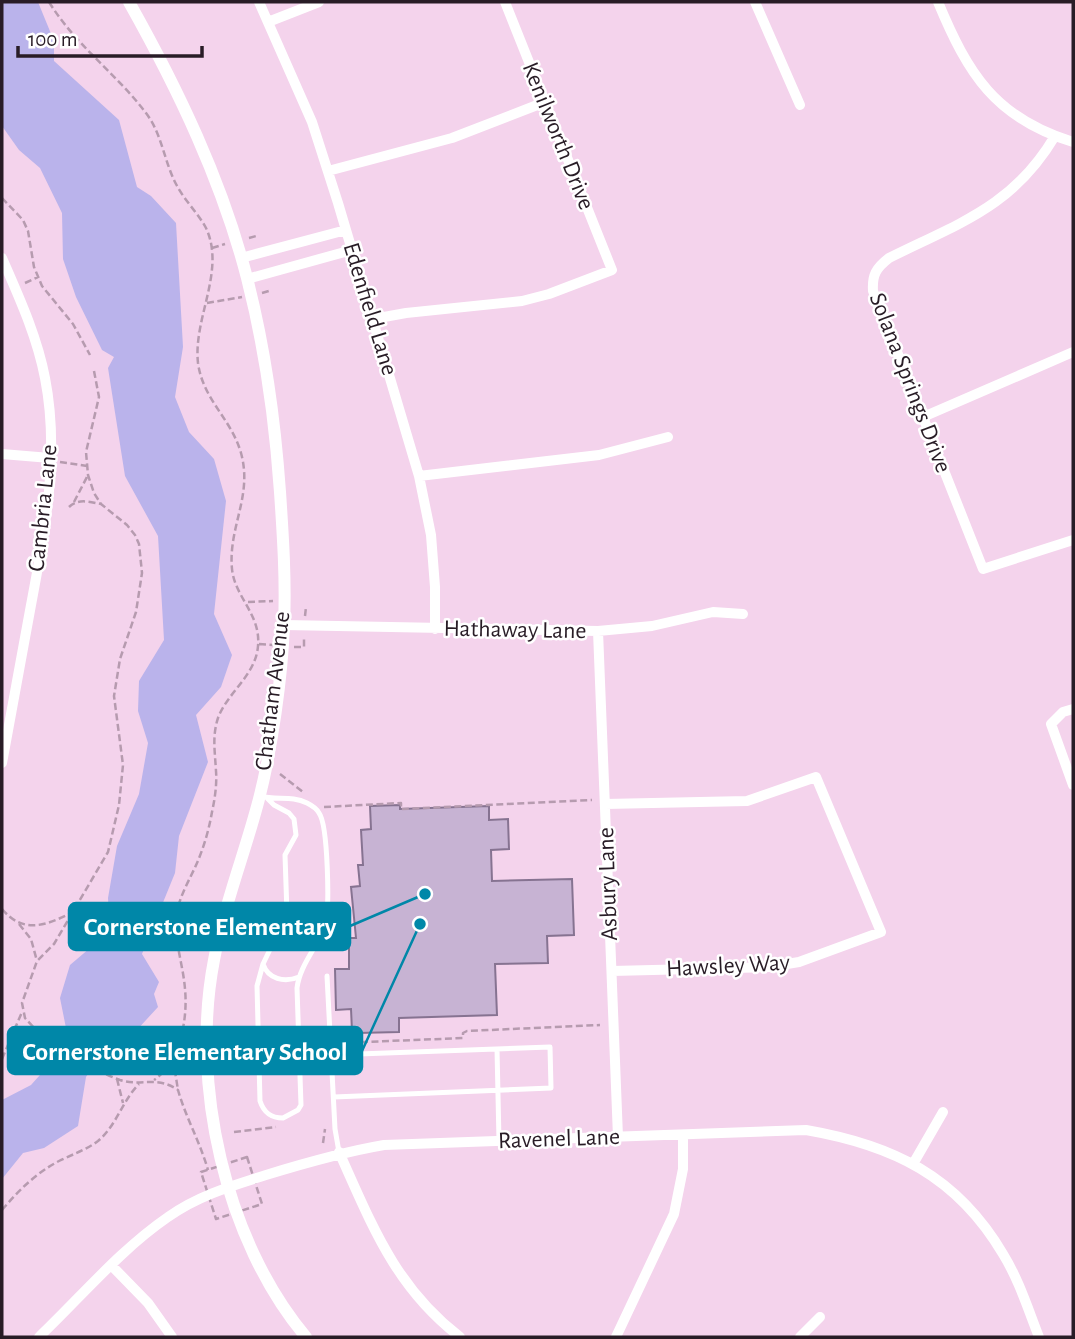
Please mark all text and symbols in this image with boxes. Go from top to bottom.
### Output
scale bar [18,14,201,58]
text: 100 m [28,29,78,50]
street label: Kenilworth Drive [517,59,599,213]
street label: Edenfield Lane [338,240,402,378]
street label: Solana Springs Drive [865,290,955,476]
street label: Cambria Lane [24,443,62,573]
street label: Chatham Avenue [251,610,295,772]
street label: Hathaway Lane [443,617,587,643]
street label: Asbury Lane [594,827,622,941]
callout: Cornerstone Elementary [69,903,350,950]
text: Cornerstone Elementary [84,914,337,940]
street label: Hawsley Way [665,951,791,981]
callout: Cornerstone Elementary School [8,1027,362,1074]
text: Cornerstone Elementary School [22,1039,348,1065]
street label: Ravenel Lane [498,1125,620,1153]

